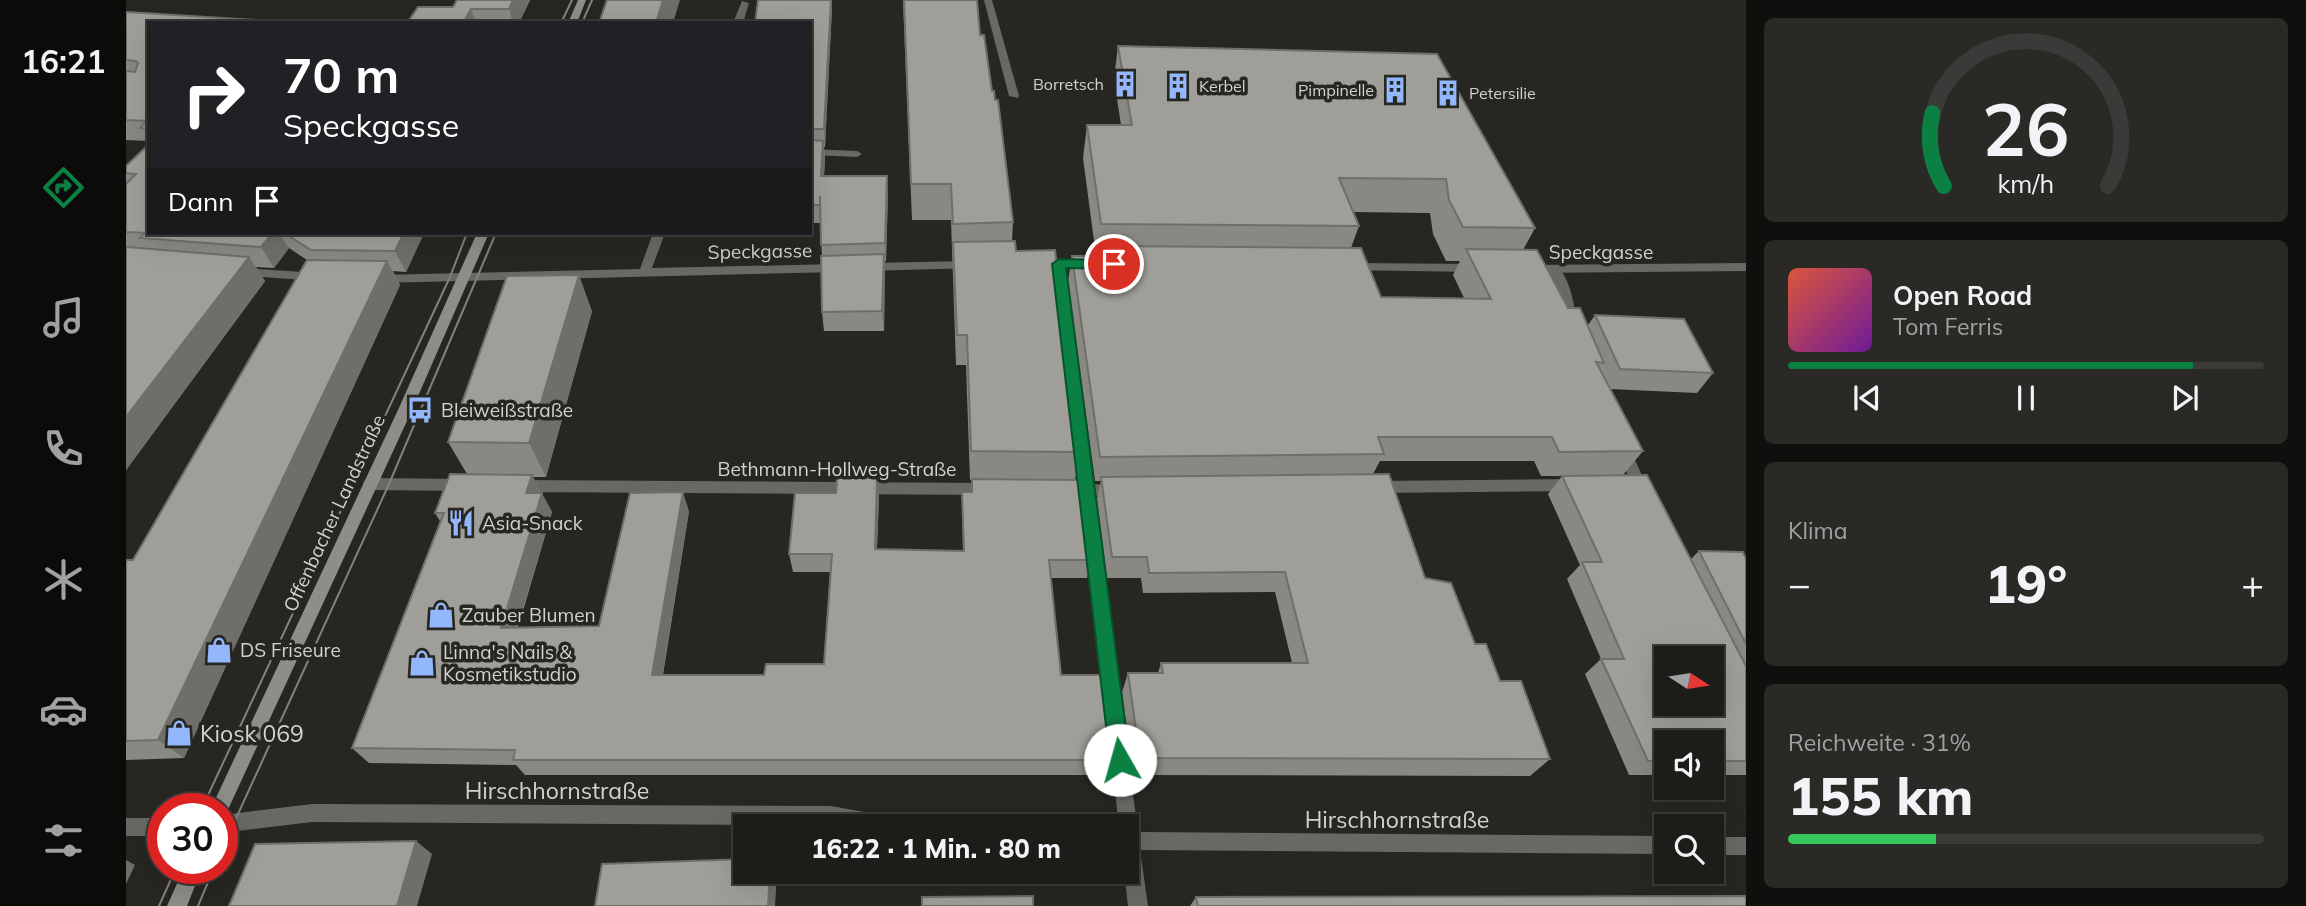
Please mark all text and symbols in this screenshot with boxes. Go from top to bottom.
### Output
text: 16:21 [21,41,105,81]
text: 70 m [283,44,399,105]
icon: right [168,49,259,140]
building icon: Borretsch [1110,69,1140,99]
building icon: Kerbel [1163,71,1193,101]
place label: Borretsch [1033,74,1104,94]
building icon: Pimpinelle [1380,75,1410,105]
place label: Kerbel [1199,76,1246,96]
building icon: Petersilie [1433,78,1463,108]
place label: Pimpinelle [1298,80,1374,100]
place label: Petersilie [1469,83,1536,103]
text: 26 [1982,83,2070,174]
text: Speckgasse [283,105,459,145]
icon: directions [39,163,88,212]
text: km/h [1998,168,2054,199]
icon: arrive [248,182,286,220]
text: Dann [168,185,234,218]
pin [1084,234,1144,294]
street label: Speckgasse [708,238,812,264]
street label: Speckgasse [1549,240,1653,264]
icon: arrive [1095,245,1133,283]
text: Open Road [1893,279,2032,312]
icon: music [39,293,88,342]
text: Tom Ferris [1893,312,2003,341]
icon: previous [1848,379,1886,417]
icon: pause [2007,379,2045,417]
icon: next [2166,379,2204,417]
bus stop icon: Bleiweißstraße [405,395,435,425]
place label: Bleiweißstraße [441,398,573,422]
street label: Offenbacher Landstraße [278,411,390,615]
icon: phone [39,424,88,473]
street label: Bethmann-Hollweg-Straße [718,457,956,481]
restaurant icon: Asia-Snack [446,508,476,538]
place label: Asia-Snack [482,511,583,535]
text: Klima [1788,516,1848,545]
text: 19° [1985,551,2067,616]
icon: climate [39,555,88,604]
text: − [1788,560,1811,608]
text: + [2241,560,2264,608]
shop icon: Zauber Blumen [426,600,456,630]
place label: Zauber Blumen [462,603,596,627]
shop icon: DS Friseure [204,635,234,665]
place label: DS Friseure [240,638,341,662]
place label: Linna's Nails & Kosmetikstudio [443,640,577,686]
north arrow [1654,646,1724,716]
map controls [1654,646,1724,884]
shop icon: Linna's Nails & Kosmetikstudio [407,648,437,678]
icon: car [39,685,88,734]
shop icon: Kiosk 069 [164,718,194,748]
place label: Kiosk 069 [200,719,304,748]
position arrow [1083,723,1157,797]
text: Reichweite · 31% [1788,728,1971,757]
button: sound [1654,730,1724,800]
text: 155 km [1788,763,1973,828]
street label: Hirschhornstraße [465,776,649,805]
speed limit sign: 30 [147,793,238,884]
street label: Hirschhornstraße [1305,805,1489,834]
button: search [1654,814,1724,884]
icon: filters [39,816,88,865]
text: 16:22 · 1 Min. · 80 m [811,832,1061,865]

